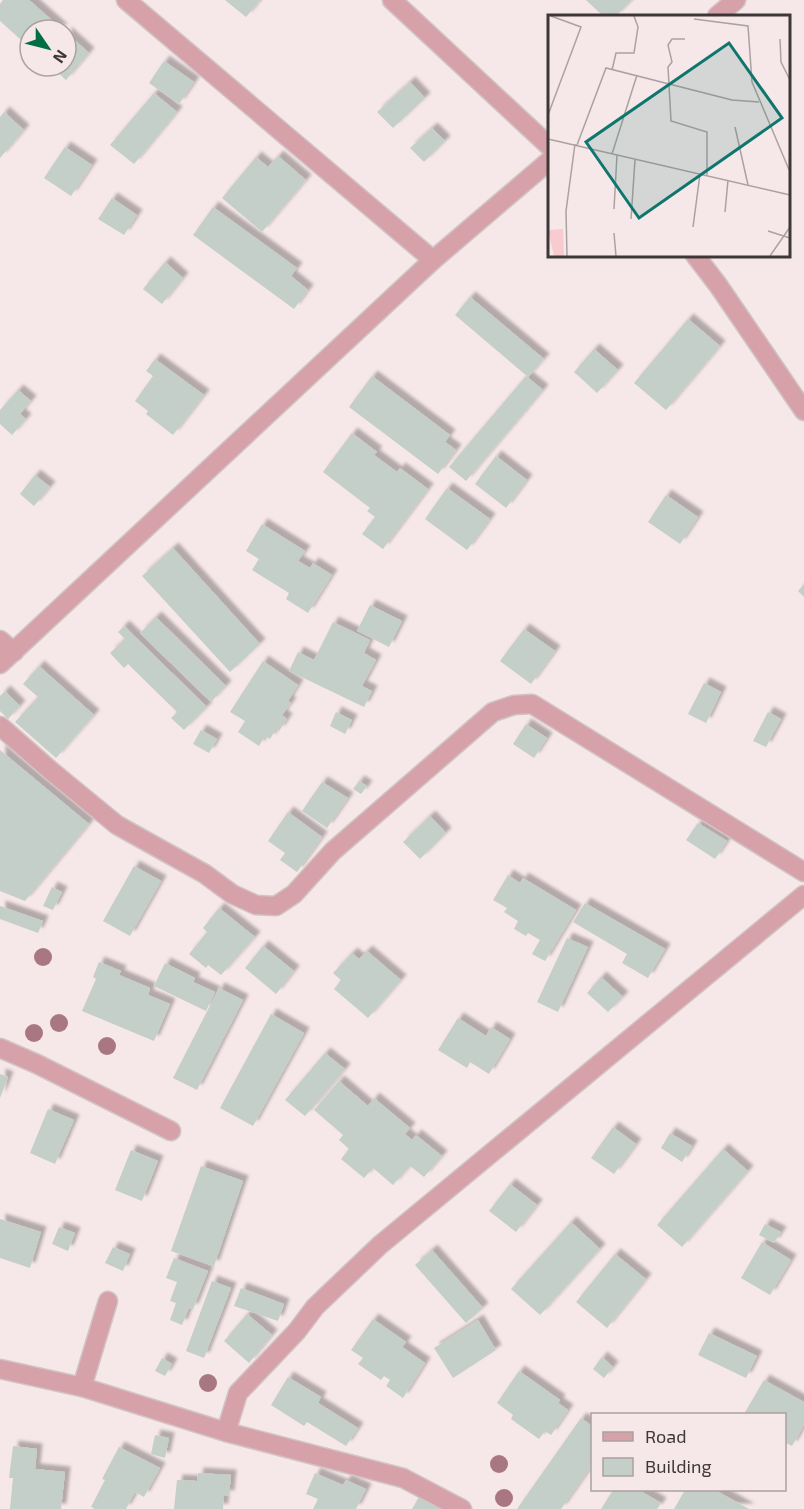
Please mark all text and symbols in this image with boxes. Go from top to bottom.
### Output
inset map [548,15,789,256]
north arrow [18,18,78,78]
text: N [50,47,72,67]
legend [591,1413,786,1491]
text: Road [645,1425,686,1447]
text: Building [645,1455,712,1477]

